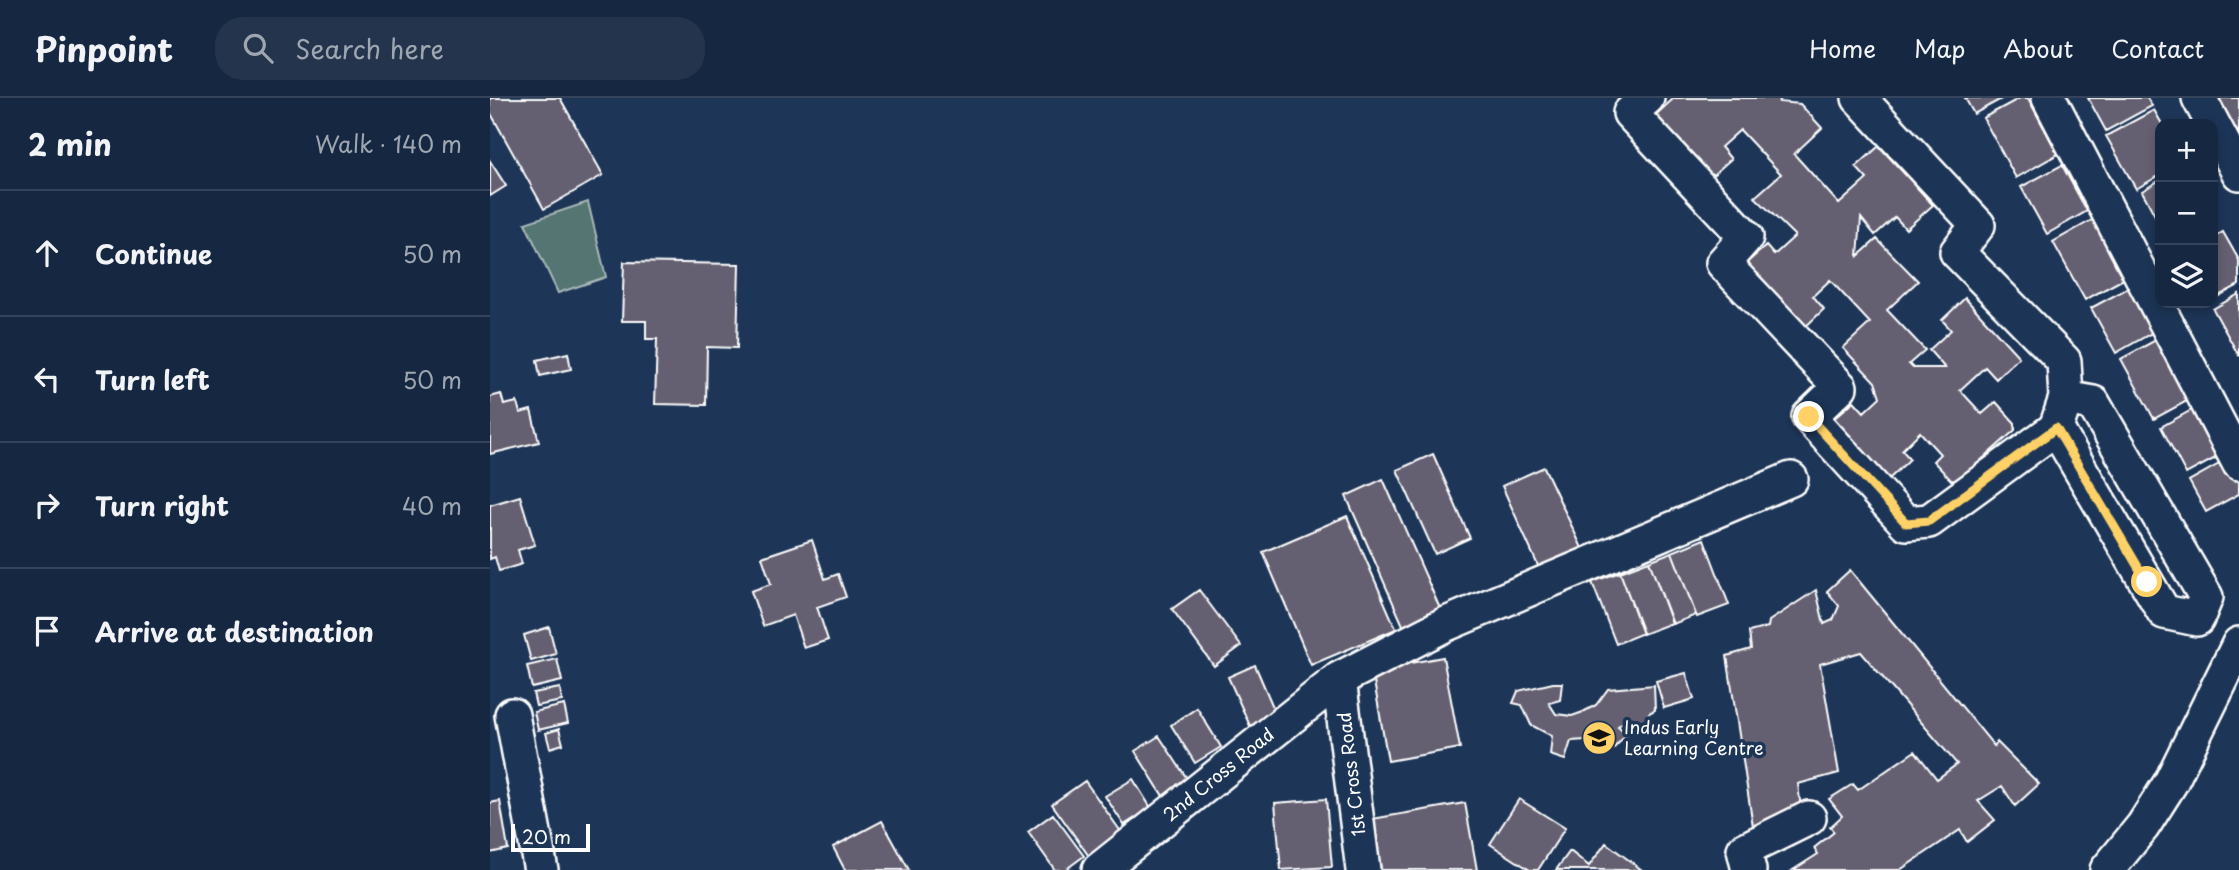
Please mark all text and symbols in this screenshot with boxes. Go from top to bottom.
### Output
search box [215,17,705,80]
text: Pinpoint [35,23,173,73]
icon: search [239,29,277,67]
text: Search here [295,29,444,68]
text: Home [1809,30,1876,66]
text: Map [1914,30,1965,66]
text: About [2003,30,2073,66]
text: Contact [2111,30,2204,66]
map controls [2155,119,2218,308]
button: + [2155,119,2218,182]
text: 2 min [28,121,112,166]
text: Walk · 140 m [315,126,462,161]
button: − [2155,182,2218,245]
icon: ahead [28,234,66,272]
text: Continue [95,234,212,273]
text: 50 m [402,236,462,271]
button: layers [2155,245,2218,308]
icon: left [28,360,66,398]
text: Turn left [95,360,210,399]
text: 50 m [402,362,462,397]
route end [1793,401,1824,432]
icon: right [28,486,66,524]
text: Turn right [95,486,229,525]
text: 40 m [402,488,462,523]
route start [2131,566,2162,597]
icon: arrive [28,612,66,650]
text: Arrive at destination [95,612,374,651]
street label: 1st Cross Road [1330,711,1372,838]
place label: Indus Early Learning Centre [1624,713,1764,761]
school or university icon: Indus Early Learning Centre [1580,719,1618,757]
street label: 2nd Cross Road [1157,721,1279,827]
scale bar [511,821,590,853]
text: 20 m [522,822,571,850]

